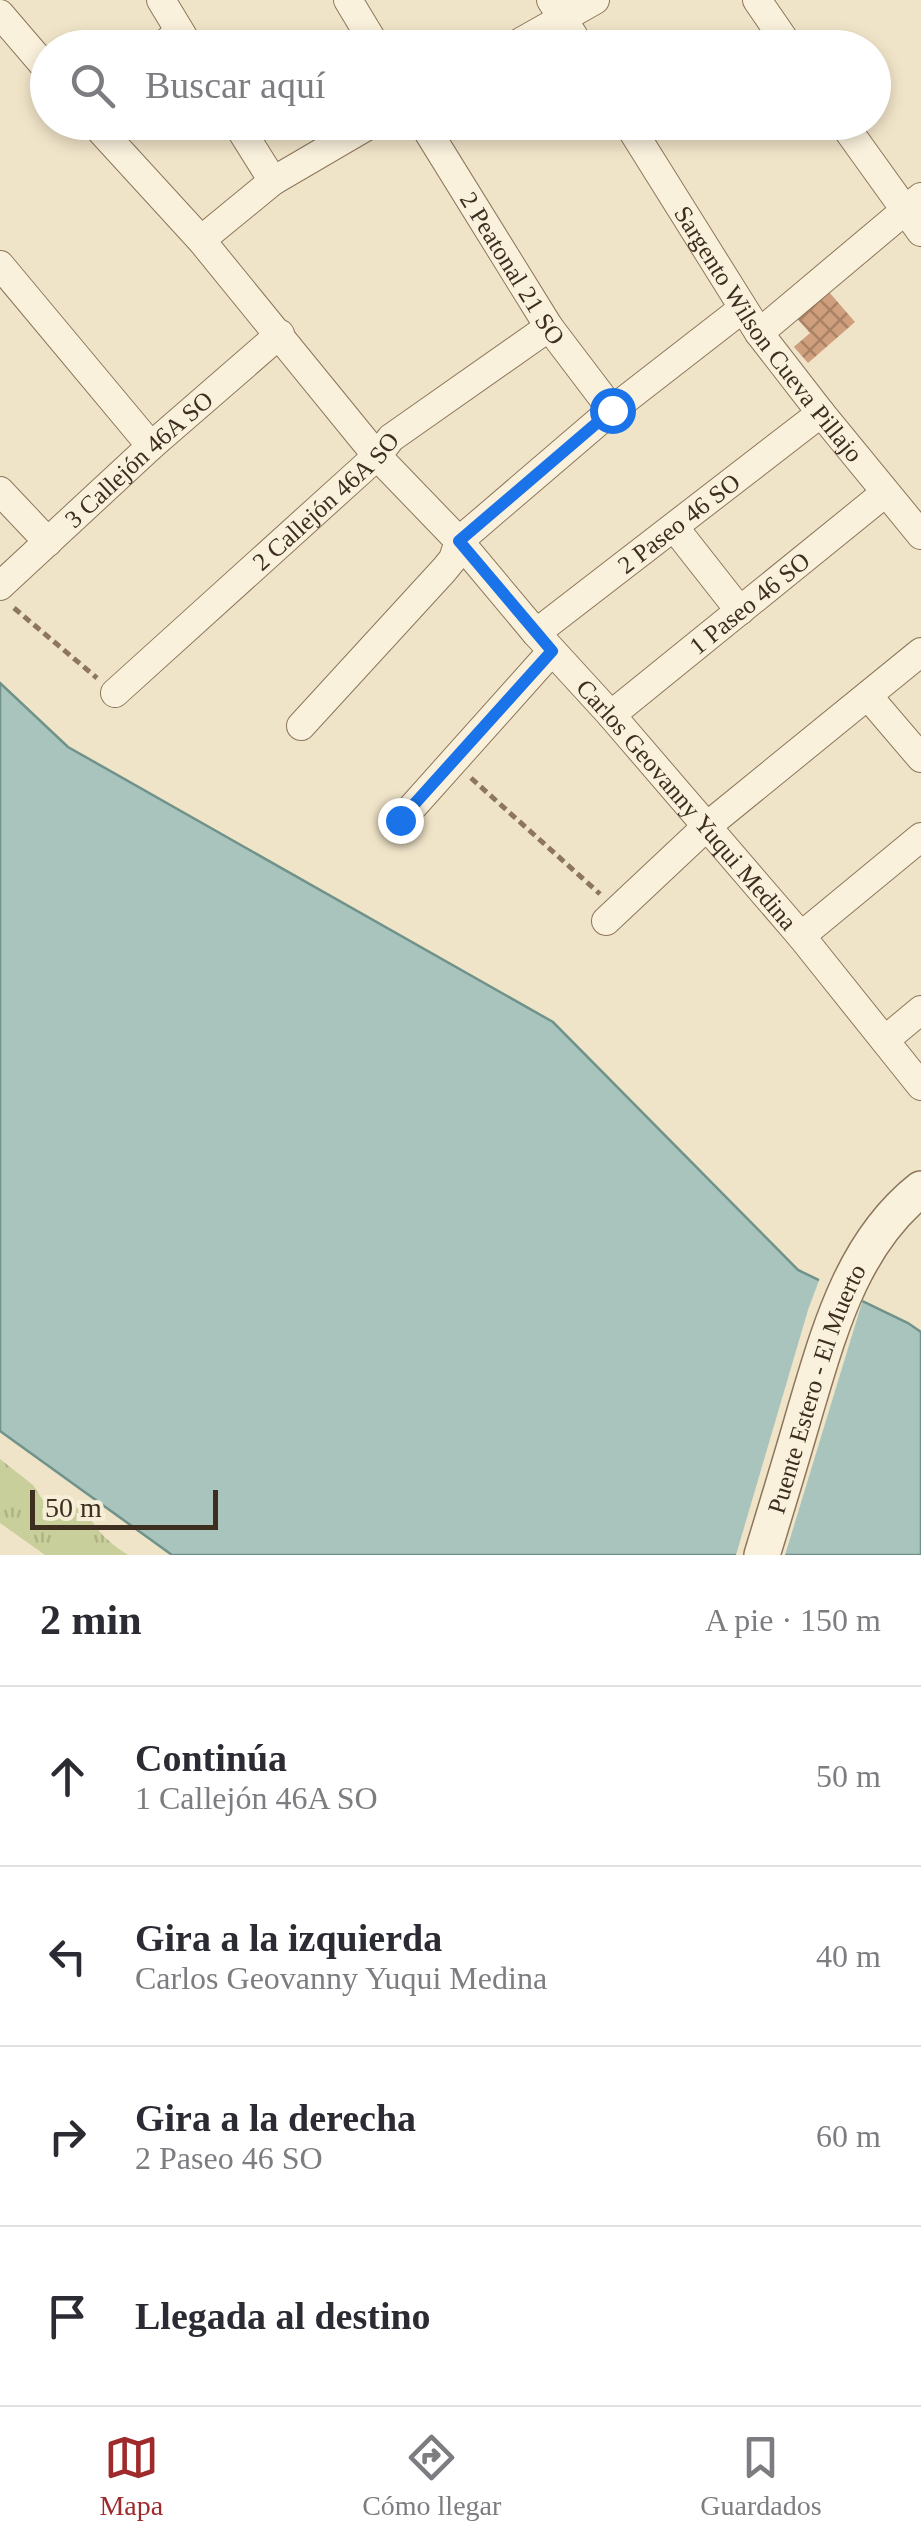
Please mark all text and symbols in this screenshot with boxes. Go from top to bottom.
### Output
search box [30,30,891,140]
icon: search [65,58,120,113]
text: Buscar aquí [145,64,325,106]
street label: 2 Peatonal 21 SO [455,187,570,350]
street label: Sargento Wilson Cueva Pillajo [669,201,868,467]
street label: 3 Callejón 46A SO [59,386,218,533]
route start [590,388,636,434]
street label: 2 Callejón 46A SO [247,427,404,576]
street label: 2 Paseo 46 SO [613,468,745,579]
street label: 1 Paseo 46 SO [684,547,815,660]
street label: Carlos Geovanny Yuqui Medina [571,674,802,935]
route end [378,798,424,844]
street label: Puente Estero - El Muerto [763,1259,871,1517]
scale bar [30,1485,218,1530]
text: 50 m [45,1492,102,1523]
text: 2 min [40,1597,142,1643]
text: A pie · 150 m [705,1602,881,1638]
text: Continúa [135,1737,287,1779]
icon: ahead [40,1749,95,1804]
text: 50 m [816,1758,881,1794]
text: 1 Callejón 46A SO [135,1780,378,1816]
text: Gira a la izquierda [135,1917,442,1959]
icon: left [40,1929,95,1984]
text: 40 m [816,1938,881,1974]
text: Carlos Geovanny Yuqui Medina [135,1960,547,1996]
text: Gira a la derecha [135,2097,416,2139]
icon: right [40,2109,95,2164]
text: 60 m [816,2118,881,2154]
text: 2 Paseo 46 SO [135,2140,323,2176]
icon: arrive [40,2289,95,2344]
text: Llegada al destino [135,2295,431,2337]
tab: Mapa [99,2430,163,2522]
tab: Cómo llegar [362,2430,501,2522]
tab: Guardados [700,2430,822,2522]

